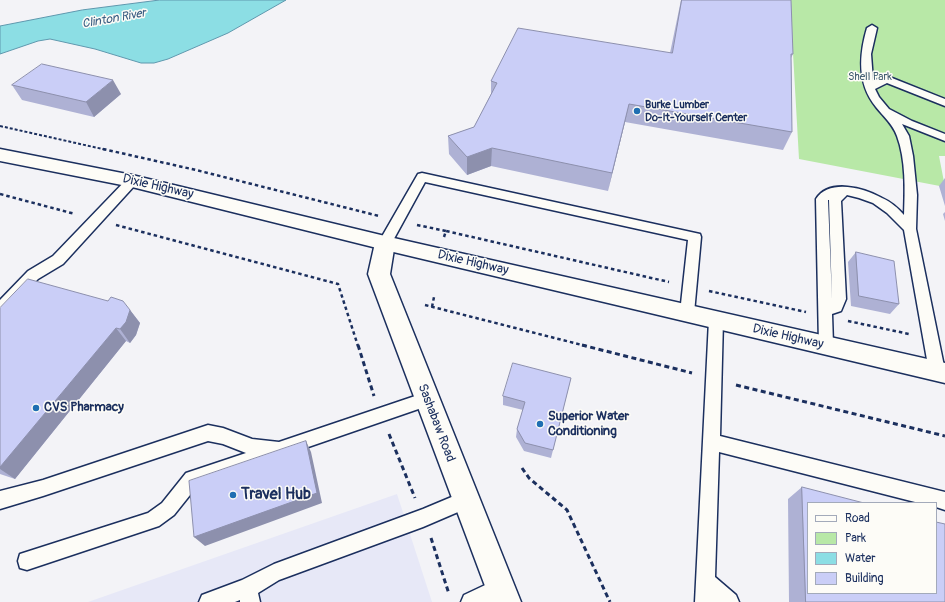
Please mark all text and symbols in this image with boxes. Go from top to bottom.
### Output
water label: Clinton River [81,6,147,32]
park label: Shell Park [848,70,892,84]
place label: Burke Lumber Do-It-Yourself Center [645,98,747,124]
marker: Burke Lumber Do-It-Yourself Center [632,106,642,116]
street label: Dixie Highway [121,171,195,203]
street label: Dixie Highway [436,247,510,279]
street label: Dixie Highway [751,321,825,353]
street label: Sashabaw Road [414,382,458,464]
place label: CVS Pharmacy [44,400,124,416]
marker: CVS Pharmacy [31,403,41,413]
place label: Superior Water Conditioning [548,409,629,440]
marker: Superior Water Conditioning [535,419,545,429]
place label: Travel Hub [241,485,311,505]
marker: Travel Hub [228,490,238,500]
legend [807,502,937,594]
text: Road [845,511,870,526]
text: Park [845,531,866,546]
text: Water [845,551,876,566]
text: Building [845,571,884,586]

